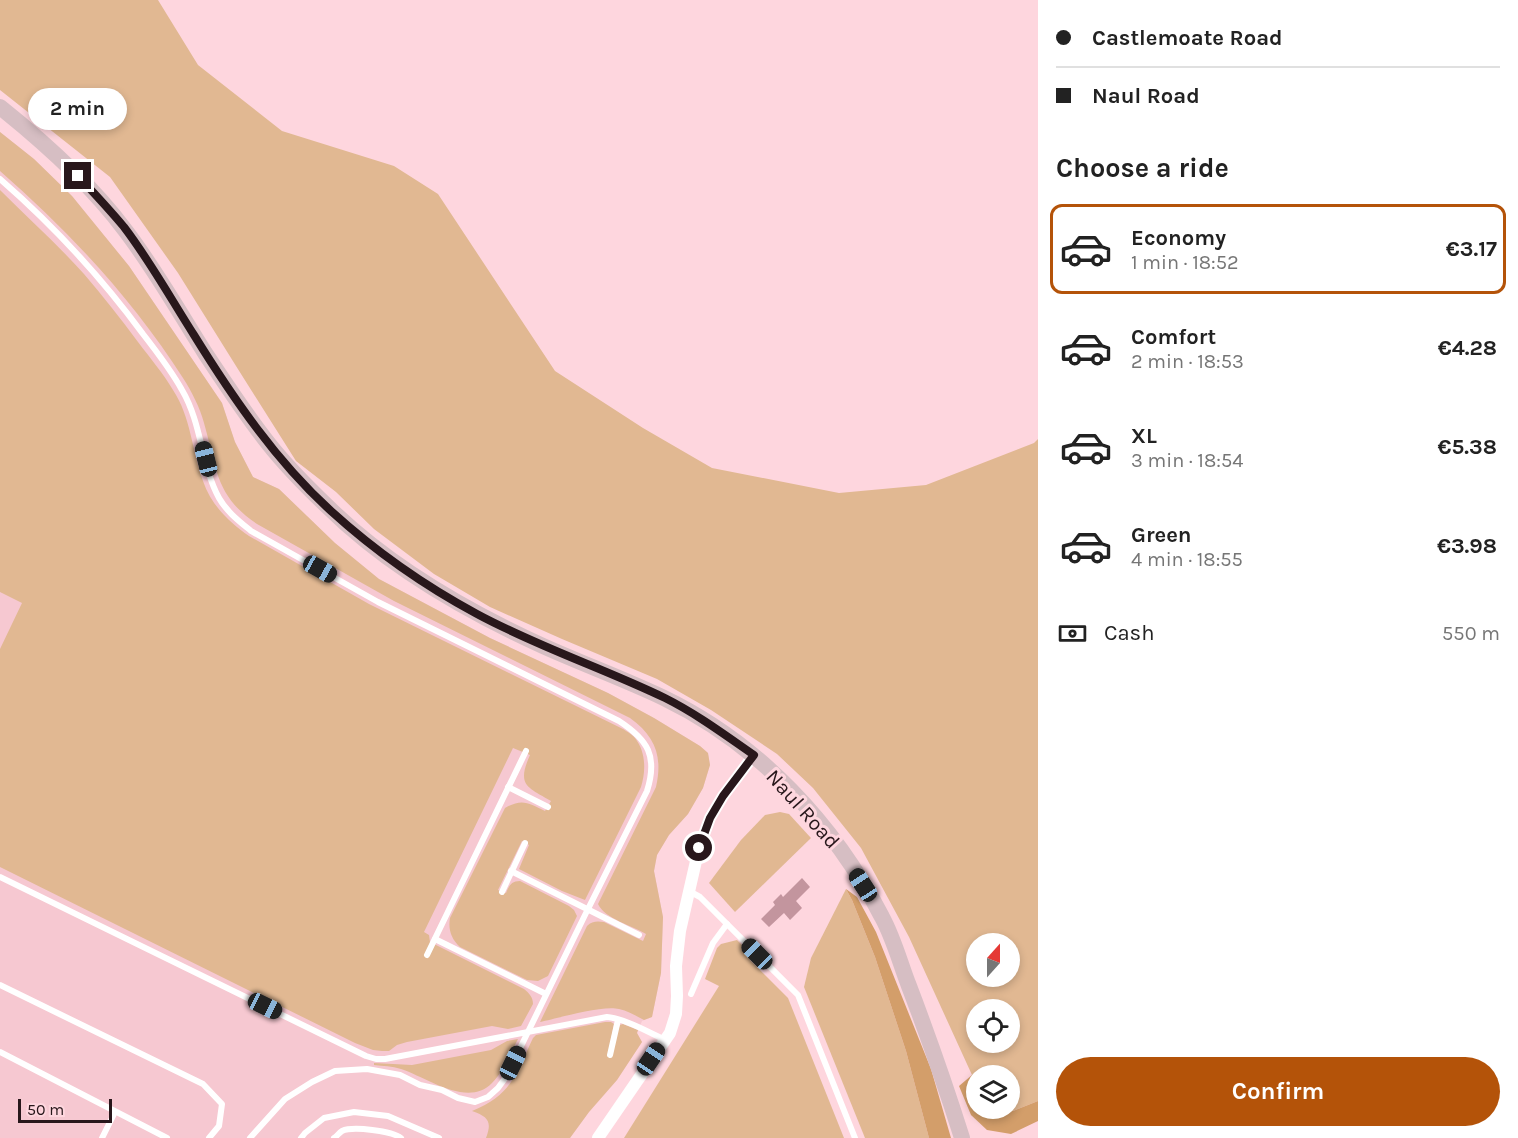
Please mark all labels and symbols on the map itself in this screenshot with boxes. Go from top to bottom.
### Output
callout: 2 min [28,89,128,131]
route end [64,162,91,189]
car [193,439,219,479]
car [300,552,340,586]
street label: Naul Road [761,765,845,853]
route start [685,834,712,861]
car [846,865,880,905]
north arrow [966,933,1020,987]
car [738,935,776,973]
car [245,990,285,1022]
car [633,1039,669,1079]
car [497,1043,529,1083]
scale bar [18,1096,112,1124]

